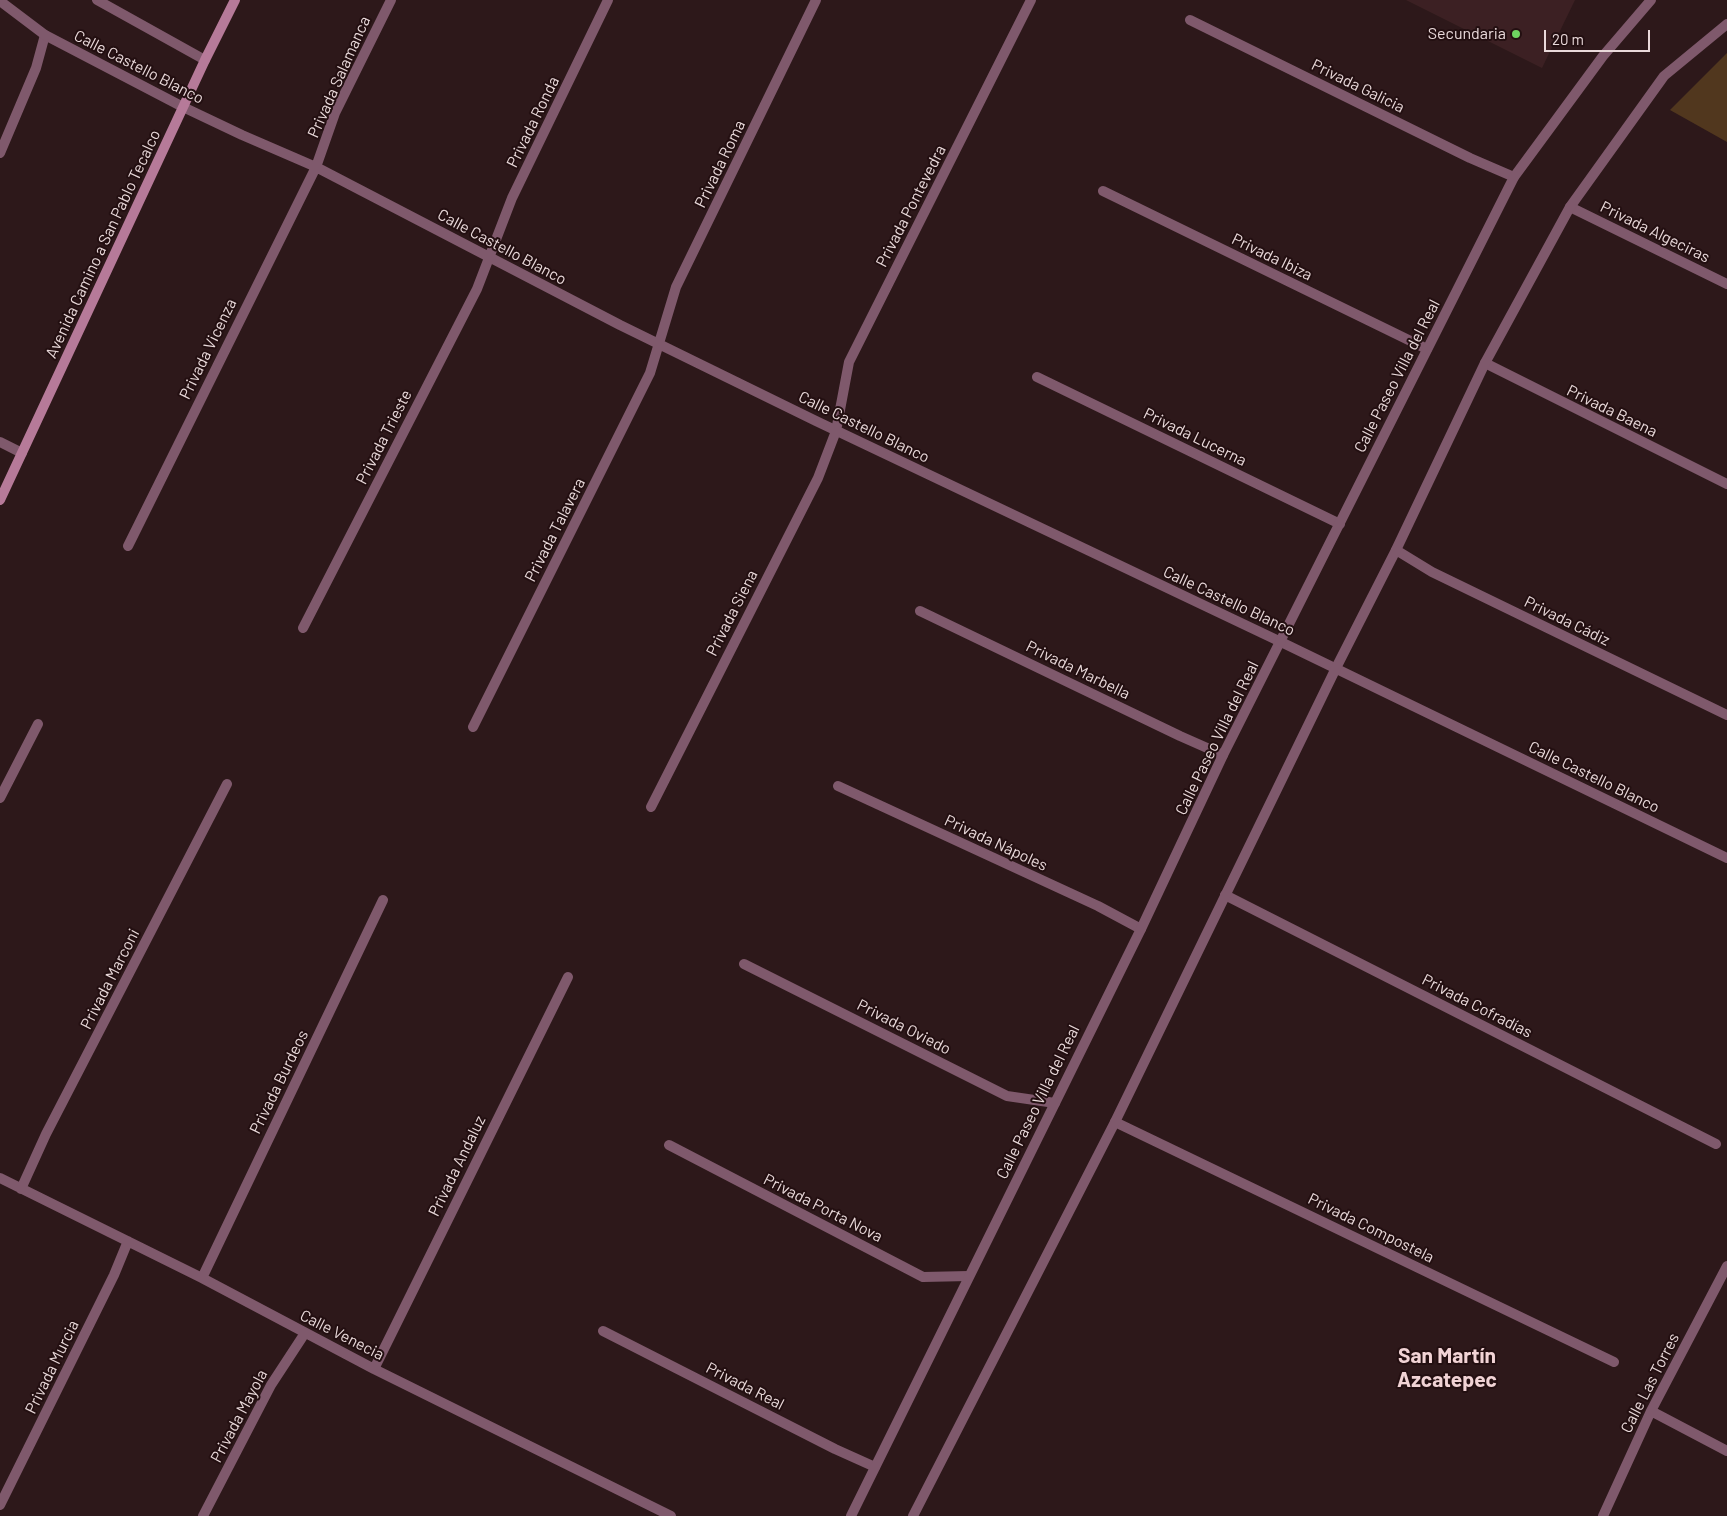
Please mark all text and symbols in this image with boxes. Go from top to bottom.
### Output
street label: Privada Salamanca [304,13,374,141]
scale bar [1547,20,1653,52]
place label: Secundaria [1428,24,1506,44]
street label: Calle Castello Blanco [71,26,207,108]
marker: Secundaria [1510,28,1522,40]
text: 20 m [1552,30,1584,48]
street label: Privada Galicia [1308,55,1408,117]
street label: Privada Ronda [503,73,563,171]
street label: Privada Roma [691,117,749,211]
street label: Avenida Camino a San Pablo Tecalco [42,127,164,361]
street label: Privada Pontevedra [872,142,950,270]
street label: Privada Algeciras [1597,197,1713,267]
street label: Calle Castello Blanco [434,205,570,289]
street label: Privada Ibiza [1229,229,1315,285]
street label: Privada Vicenza [175,296,241,402]
street label: Calle Paseo Villa del Real [1350,296,1444,456]
street label: Privada Baena [1564,381,1660,441]
street label: Privada Trieste [352,387,416,487]
street label: Calle Castello Blanco [795,387,933,467]
street label: Privada Lucerna [1140,404,1250,470]
street label: Privada Talavera [521,475,589,585]
street label: Calle Castello Blanco [1160,562,1298,640]
street label: Privada Siena [702,567,762,659]
street label: Privada Cádiz [1521,592,1613,650]
street label: Privada Marbella [1023,637,1133,703]
street label: Calle Paseo Villa del Real [1171,658,1263,818]
street label: Calle Castello Blanco [1525,737,1663,817]
street label: Privada Nápoles [942,811,1050,875]
street label: Privada Marconi [76,926,144,1032]
street label: Privada Cofradías [1419,970,1535,1042]
street label: Privada Oviedo [854,995,954,1059]
street label: Calle Paseo Villa del Real [992,1022,1084,1182]
street label: Privada Burdeos [246,1027,312,1137]
street label: Privada Andaluz [424,1113,490,1219]
street label: Privada Porta Nova [760,1170,886,1246]
street label: Privada Compostela [1305,1189,1437,1267]
street label: Calle Venecia [297,1306,387,1364]
street label: Privada Murcia [21,1317,83,1417]
street label: Calle Las Torres [1617,1330,1683,1436]
district label: San Martín Azcatepec [1397,1343,1497,1393]
street label: Privada Real [703,1358,787,1414]
street label: Privada Mayola [207,1366,271,1466]

